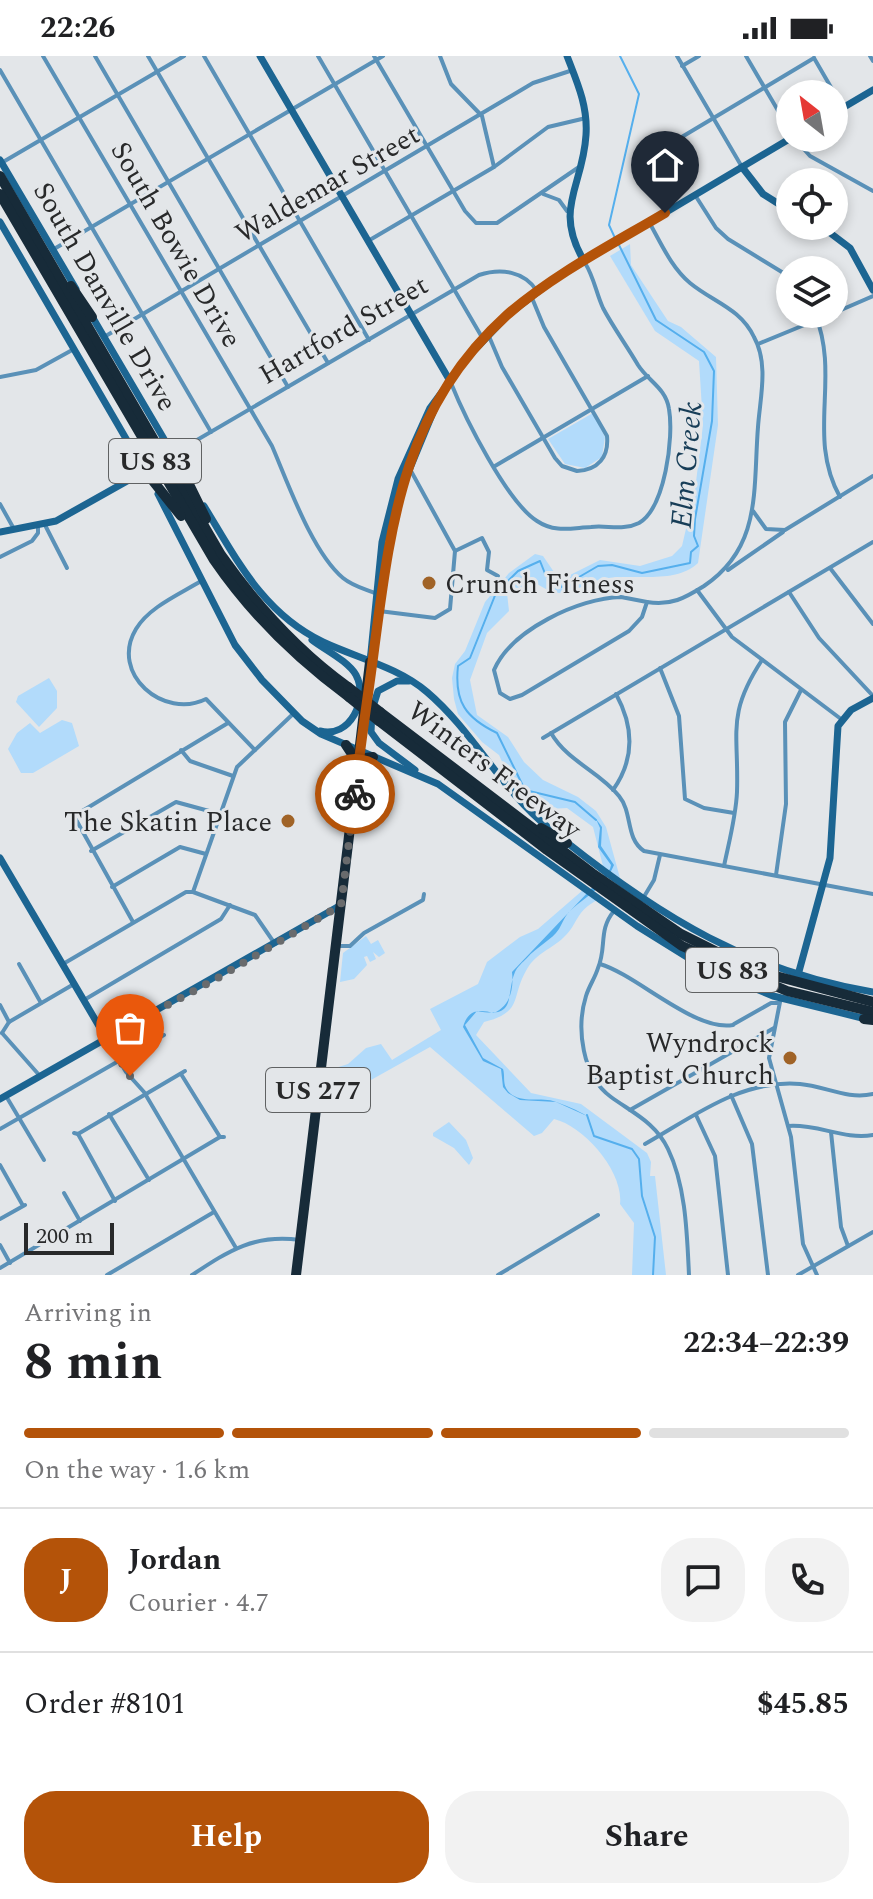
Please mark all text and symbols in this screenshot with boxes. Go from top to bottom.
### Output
text: 22:26 [40,5,115,51]
north arrow [776,80,848,152]
map controls [776,80,848,328]
street label: Waldemar Street [227,114,428,255]
pin [631,131,699,213]
street label: South Bowie Drive [99,133,252,356]
icon: home [643,143,687,187]
button: locate [776,168,848,240]
street label: South Danville Drive [21,174,188,420]
button: layers [776,256,848,328]
street label: Hartford Street [251,264,437,396]
water label: Elm Creek [659,400,715,530]
road number: US 83 [109,439,201,483]
place label: Crunch Fitness [445,563,635,606]
marker: Crunch Fitness [420,574,438,592]
street label: Winters Freeway [398,690,592,851]
courier [315,754,395,834]
icon: bike [333,772,377,816]
place label: The Skatin Place [64,801,272,844]
marker: The Skatin Place [279,812,297,830]
road number: US 83 [686,948,778,992]
pin [96,994,164,1076]
icon: bag [108,1006,152,1050]
place label: Wyndrock Baptist Church [585,1022,774,1097]
marker: Wyndrock Baptist Church [781,1049,799,1067]
road number: US 277 [266,1068,370,1112]
scale bar [24,1219,114,1255]
text: 200 m [36,1220,93,1253]
text: Arriving in [24,1293,152,1333]
text: 22:34–22:39 [683,1320,849,1366]
text: 8 min [24,1323,162,1402]
text: On the way · 1.6 km [24,1450,250,1490]
text: Jordan [128,1537,221,1583]
button: chat [661,1538,745,1622]
button: phone [765,1538,849,1622]
text: J [60,1557,72,1603]
text: Courier · 4.7 [128,1583,269,1623]
text: Order #8101 [24,1681,186,1727]
text: $45.85 [757,1681,849,1727]
button: Help [24,1791,429,1883]
button: Share [445,1791,849,1883]

